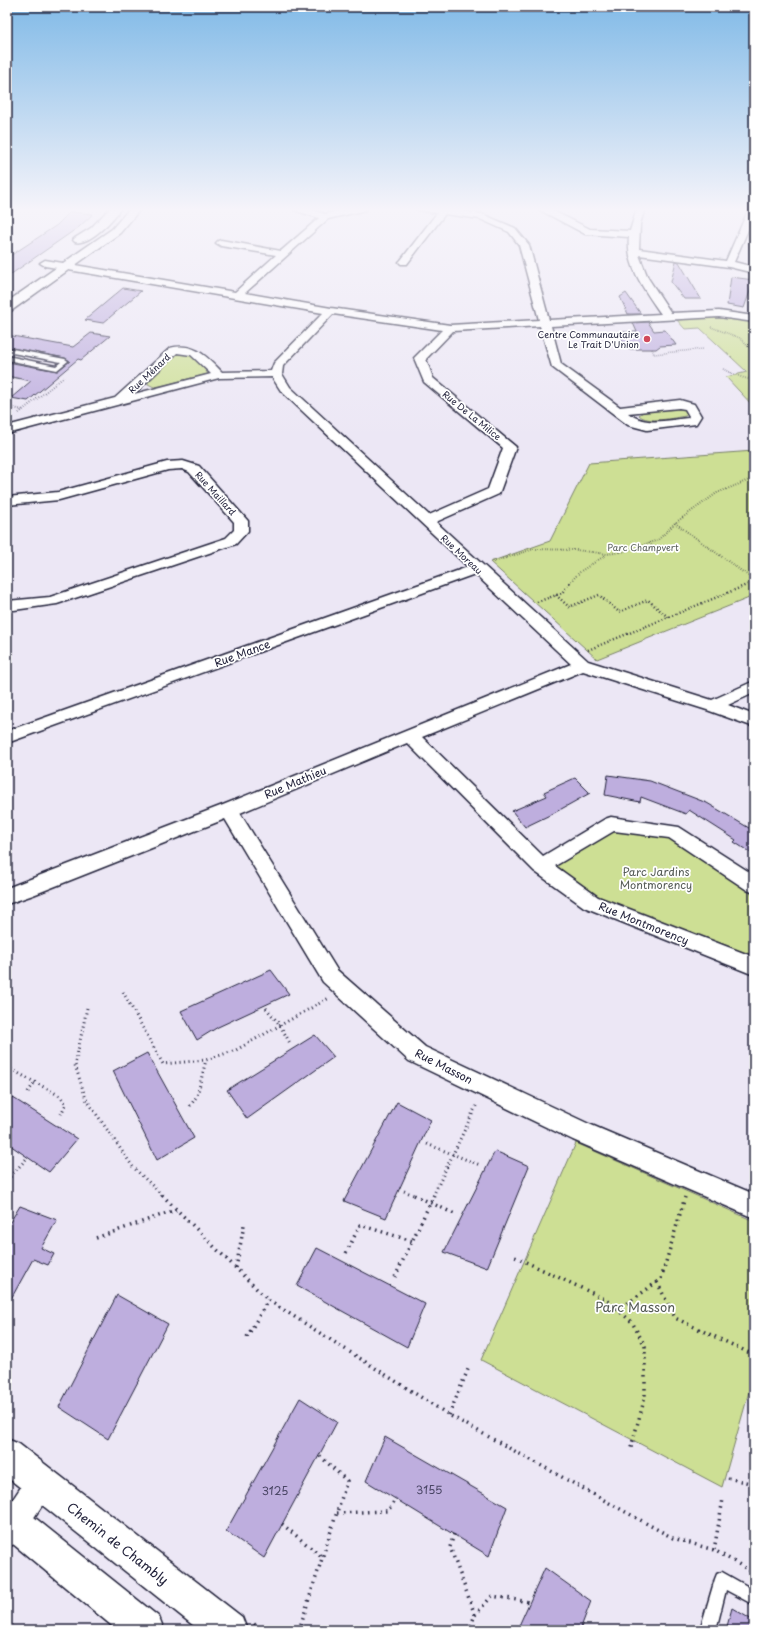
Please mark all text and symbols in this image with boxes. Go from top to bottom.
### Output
place label: Centre Communautaire Le Trait D'Union [538,327,639,351]
marker: Centre Communautaire Le Trait D'Union [642,334,652,344]
street label: Rue Ménard [125,349,174,396]
street label: Rue De La Milice [440,387,504,443]
street label: Rue Maillard [192,468,240,519]
street label: Rue Moreau [438,531,486,577]
park label: Parc Champvert [607,540,679,554]
street label: Rue Mance [212,635,272,671]
street label: Rue Mathieu [261,761,329,803]
park label: Parc Jardins Montmorency [620,863,692,893]
street label: Rue Montmorency [596,897,692,949]
street label: Rue Masson [412,1044,476,1088]
park label: Parc Masson [595,1297,675,1316]
house number: 3155 [416,1481,442,1498]
house number: 3125 [262,1482,288,1499]
street label: Chemin de Chambly [63,1497,173,1589]

